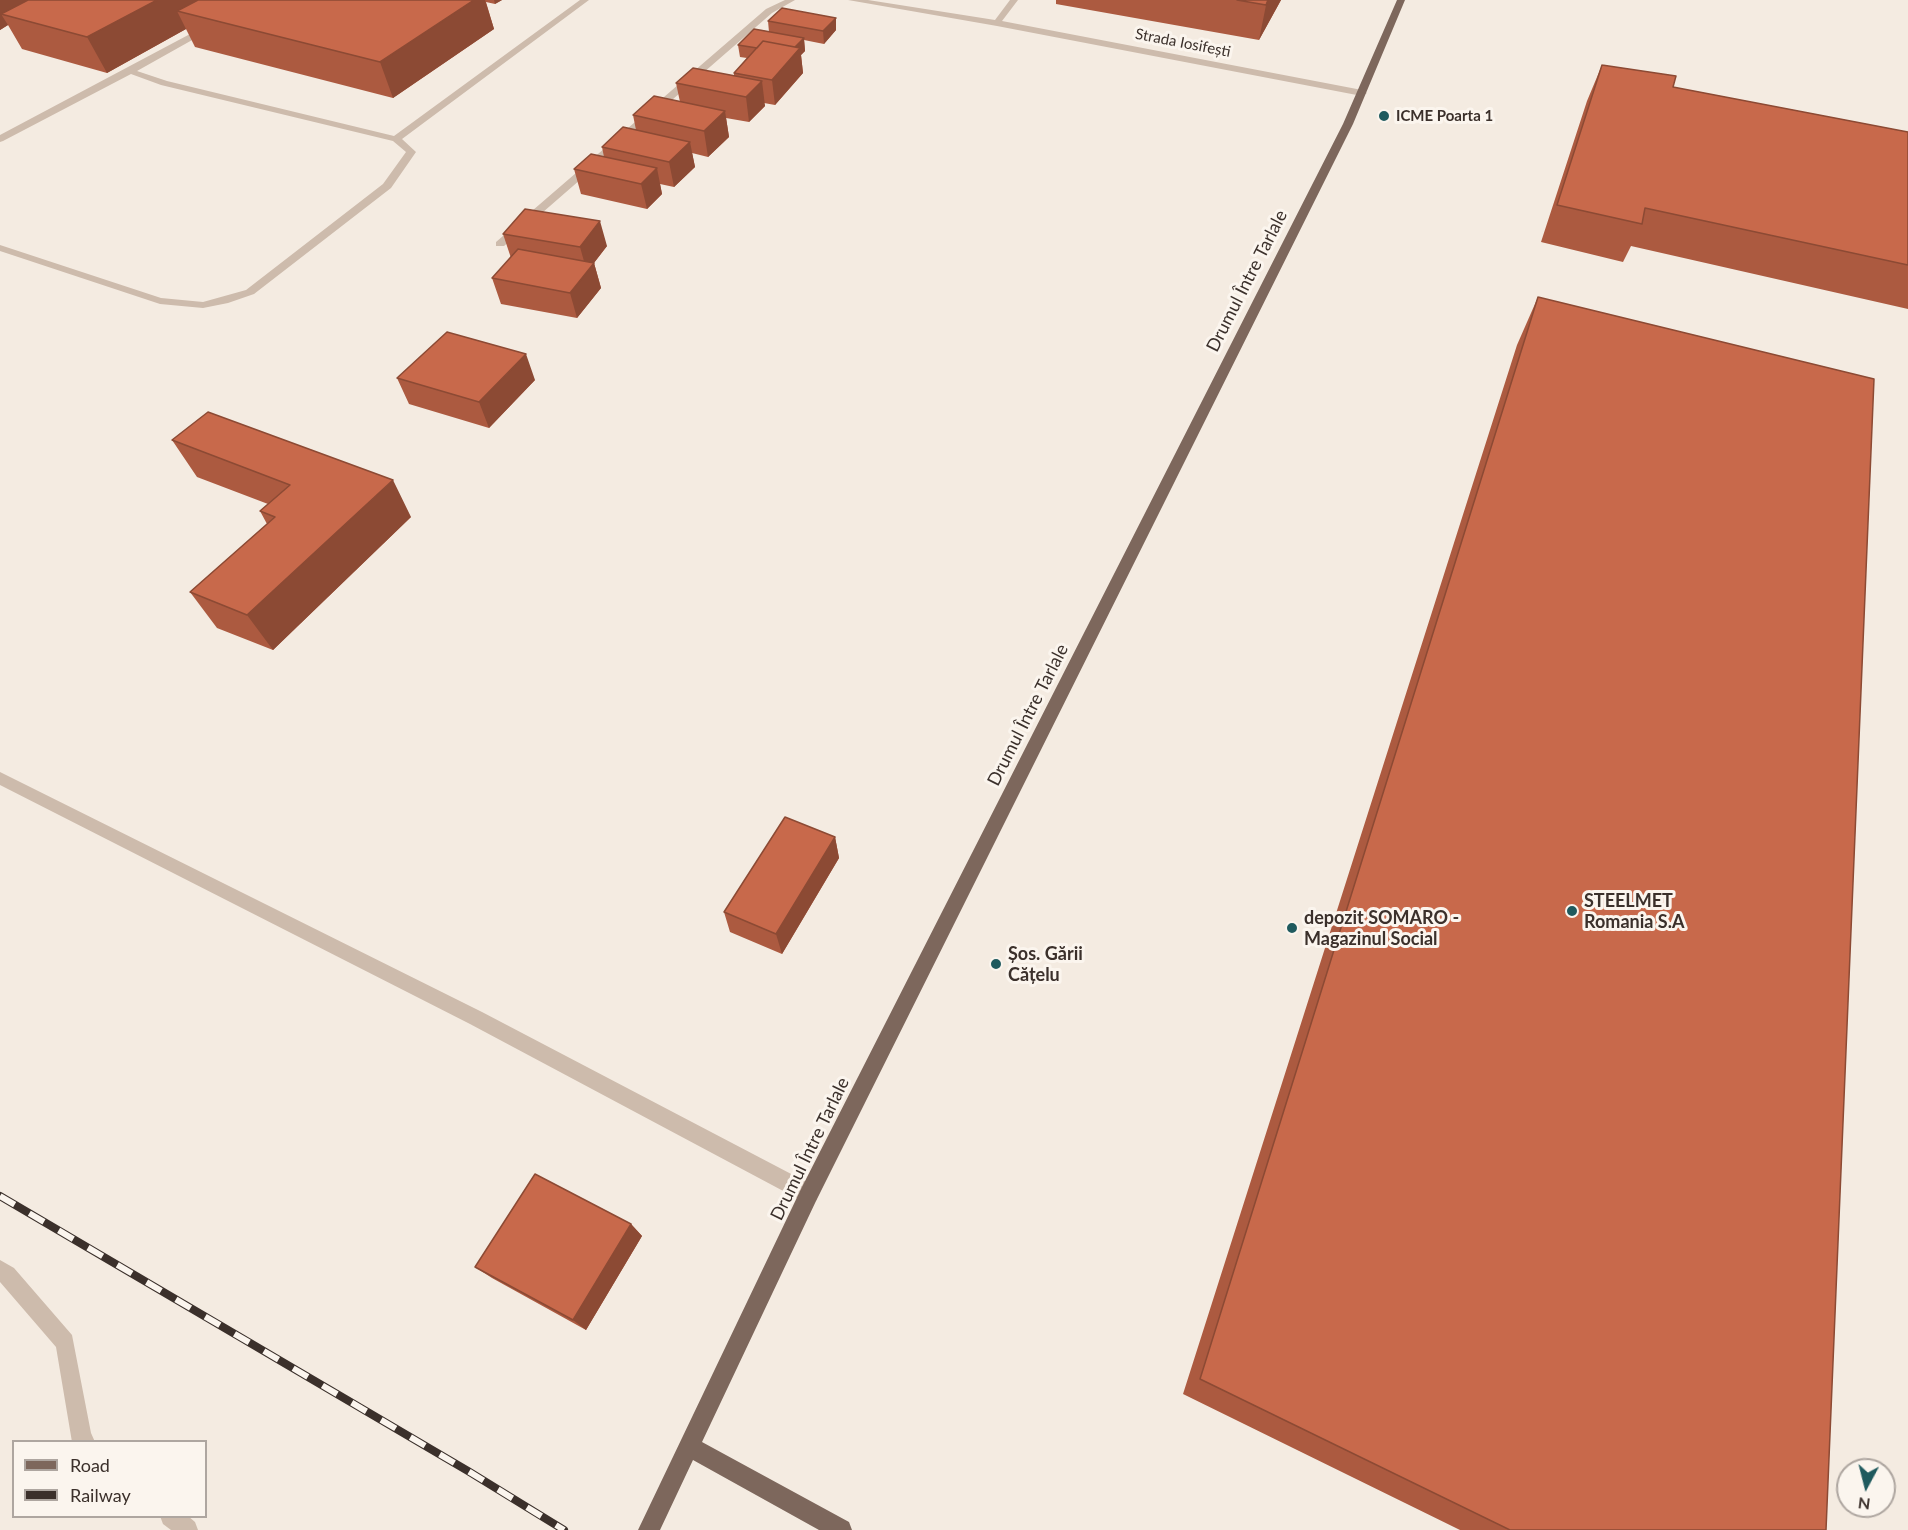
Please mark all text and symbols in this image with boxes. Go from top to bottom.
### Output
street label: Strada Iosifești [1134,25,1232,61]
place label: ICME Poarta 1 [1396,107,1493,125]
marker: ICME Poarta 1 [1377,109,1391,123]
street label: Drumul Între Tarlale [1202,206,1292,356]
street label: Drumul Între Tarlale [983,640,1073,790]
place label: STEELMET Romania S.A [1584,890,1684,932]
marker: STEELMET Romania S.A [1565,904,1579,918]
place label: depozit SOMARO - Magazinul Social [1304,907,1459,950]
marker: depozit SOMARO - Magazinul Social [1285,921,1299,935]
place label: Șos. Gării Cățelu [1008,943,1083,986]
marker: Șos. Gării Cățelu [989,957,1003,971]
street label: Drumul Între Tarlale [766,1074,854,1224]
legend [12,1440,207,1518]
text: Road [70,1454,110,1476]
north arrow [1836,1458,1896,1518]
text: Railway [70,1484,131,1506]
text: N [1857,1494,1871,1515]

